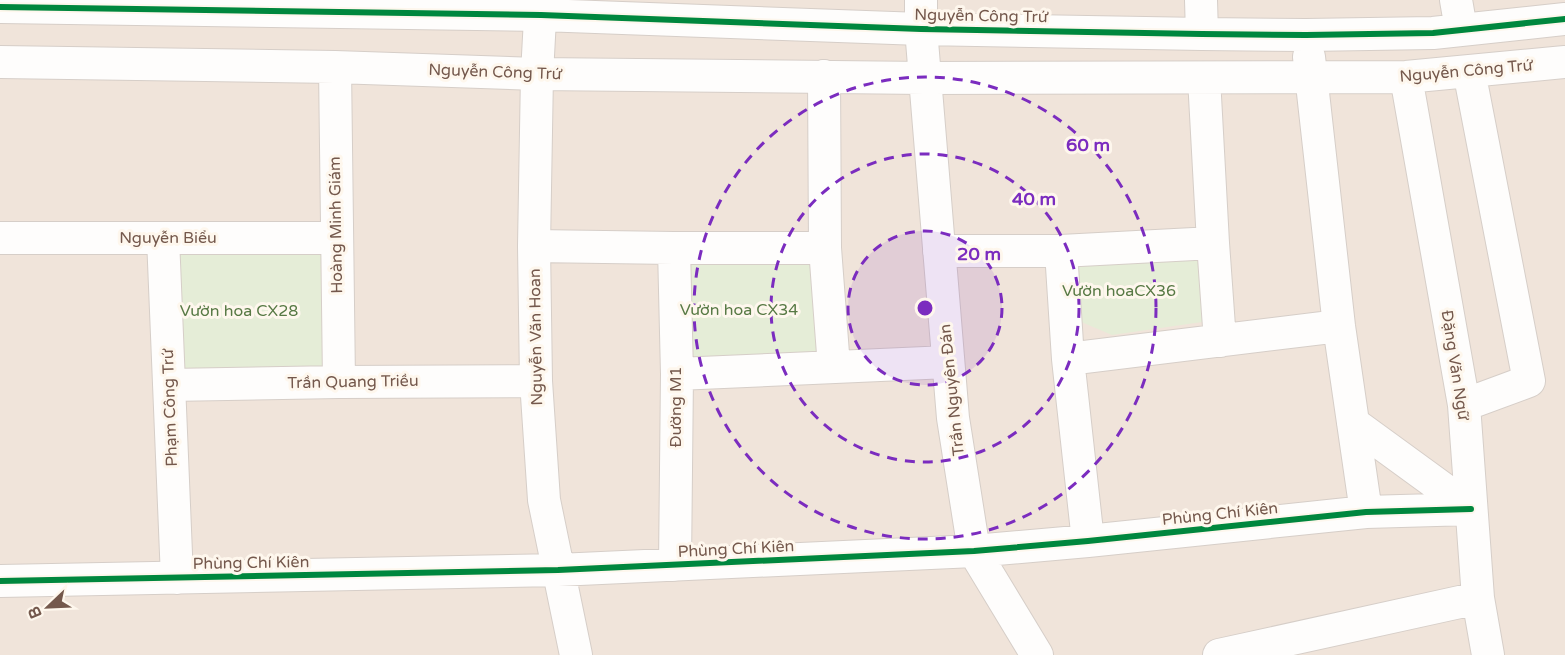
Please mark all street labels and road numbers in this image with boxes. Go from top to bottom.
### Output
street label: Nguyễn Công Trứ [914,5,1049,27]
street label: Nguyễn Công Trứ [1399,55,1534,87]
street label: Nguyễn Công Trứ [428,60,563,84]
street label: Hoàng Minh Giám [325,156,347,294]
street label: Nguyễn Biểu [119,228,217,248]
street label: Nguyễn Văn Hoan [525,268,547,406]
street label: Đặng Văn Ngữ [1436,309,1474,422]
street label: Trần Nguyên Đán [935,323,969,457]
street label: Phạm Công Trứ [158,348,182,467]
street label: Đường M1 [666,366,686,448]
street label: Trần Quang Triều [287,371,419,393]
street label: Phùng Chí Kiên [1161,498,1279,530]
street label: Phùng Chí Kiên [677,536,795,562]
street label: Phùng Chí Kiên [193,552,309,574]

